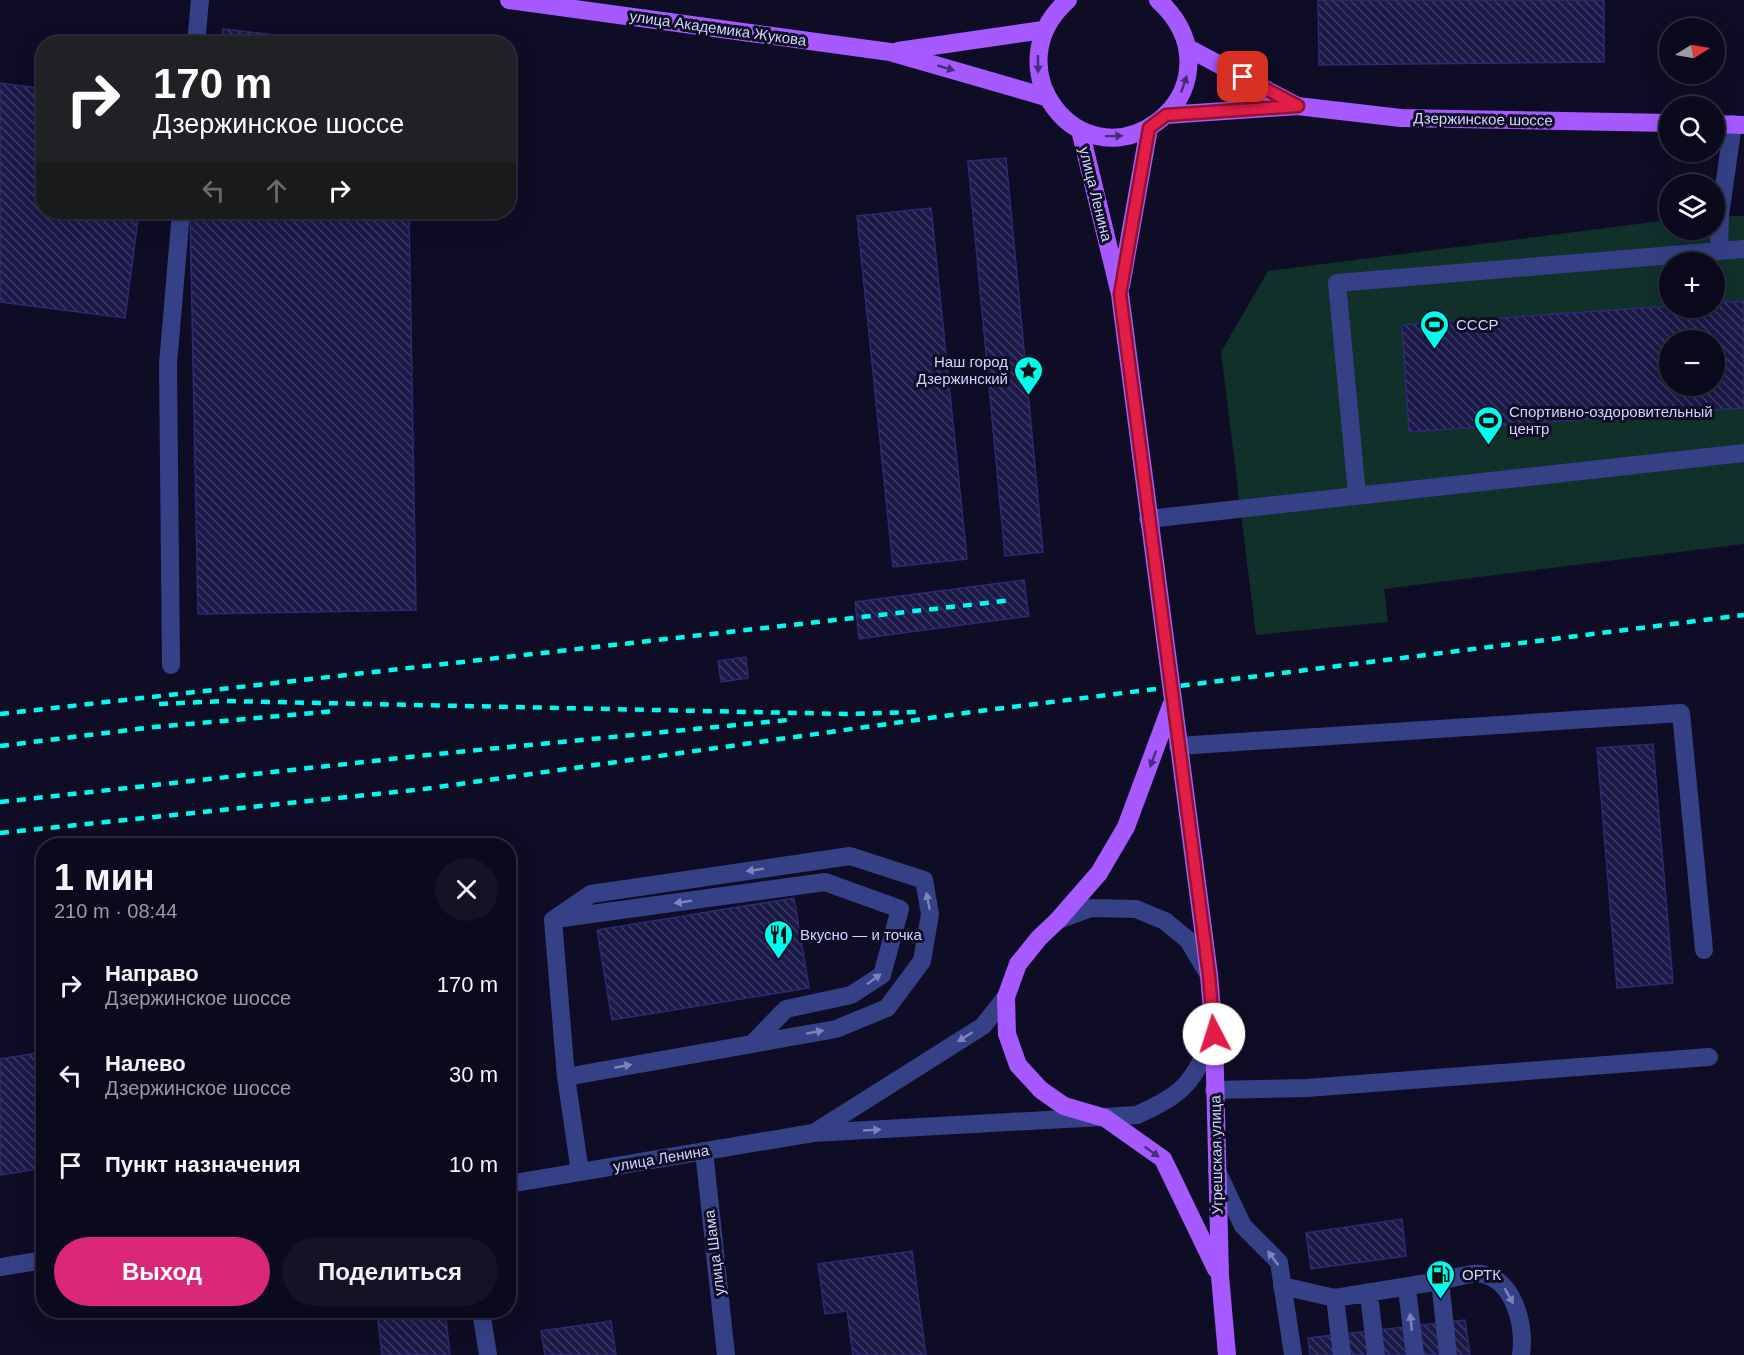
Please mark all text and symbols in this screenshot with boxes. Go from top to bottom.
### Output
street label: улица Академика Жукова [629,7,808,49]
north arrow [1659,18,1725,84]
map controls [1659,18,1725,396]
pin [1217,51,1268,102]
one-way arrow [1033,54,1043,73]
icon: right [54,60,132,138]
text: 170 m [153,60,272,107]
icon: arrive [1226,60,1259,93]
one-way arrow [938,64,956,73]
one-way arrow [1180,75,1189,93]
button: search [1659,96,1725,162]
text: Дзержинское шоссе [153,109,404,139]
street label: Дзержинское шоссе [1413,109,1553,129]
one-way arrow [1105,131,1124,141]
street label: улица Ленина [1076,145,1116,244]
icon: left [197,174,230,207]
icon: ahead [260,174,293,207]
icon: right [323,174,356,207]
button: layers [1659,174,1725,240]
button: + [1659,252,1725,318]
sports icon: СССР [1419,308,1451,350]
place label: СССР [1456,316,1499,333]
button: − [1659,330,1725,396]
place label: Наш город Дзержинский [916,353,1008,387]
place icon: Наш город Дзержинский [1013,354,1045,396]
place label: Спортивно-оздоровительный центр [1509,403,1713,437]
sports icon: Спортивно-оздоровительный центр [1472,404,1504,446]
one-way arrow [1147,750,1157,768]
text: 1 мин [54,857,155,898]
button: close [435,858,498,921]
one-way arrow [746,866,765,875]
one-way arrow [923,892,932,911]
one-way arrow [673,897,692,906]
text: 210 m · 08:44 [54,900,177,922]
restaurant icon: Вкусно — и точка [763,918,795,960]
place label: Вкусно — и точка [800,926,922,943]
text: Направо [105,961,199,986]
icon: right [54,969,87,1002]
text: 170 m [437,972,498,997]
one-way arrow [867,973,882,985]
text: Дзержинское шоссе [105,987,291,1009]
position arrow [1182,1002,1246,1066]
one-way arrow [806,1027,825,1036]
one-way arrow [957,1032,973,1043]
text: Налево [105,1051,186,1076]
icon: left [54,1059,87,1092]
text: 30 m [449,1062,498,1087]
one-way arrow [614,1062,633,1071]
text: Дзержинское шоссе [105,1077,291,1099]
street label: Угрешская улица [1206,1095,1226,1215]
one-way arrow [862,1126,881,1135]
street label: улица Ленина [612,1141,711,1175]
one-way arrow [1144,1146,1160,1158]
icon: arrive [54,1149,87,1182]
text: Пункт назначения [105,1152,301,1177]
text: 10 m [449,1152,498,1177]
street label: улица Шама [700,1209,728,1297]
button: Выход [54,1237,270,1306]
button: Поделиться [282,1237,498,1306]
one-way arrow [1267,1250,1279,1266]
fuel station icon: ОРТК [1425,1258,1457,1300]
place label: ОРТК [1462,1266,1501,1283]
one-way arrow [1504,1288,1514,1305]
one-way arrow [1406,1312,1416,1331]

